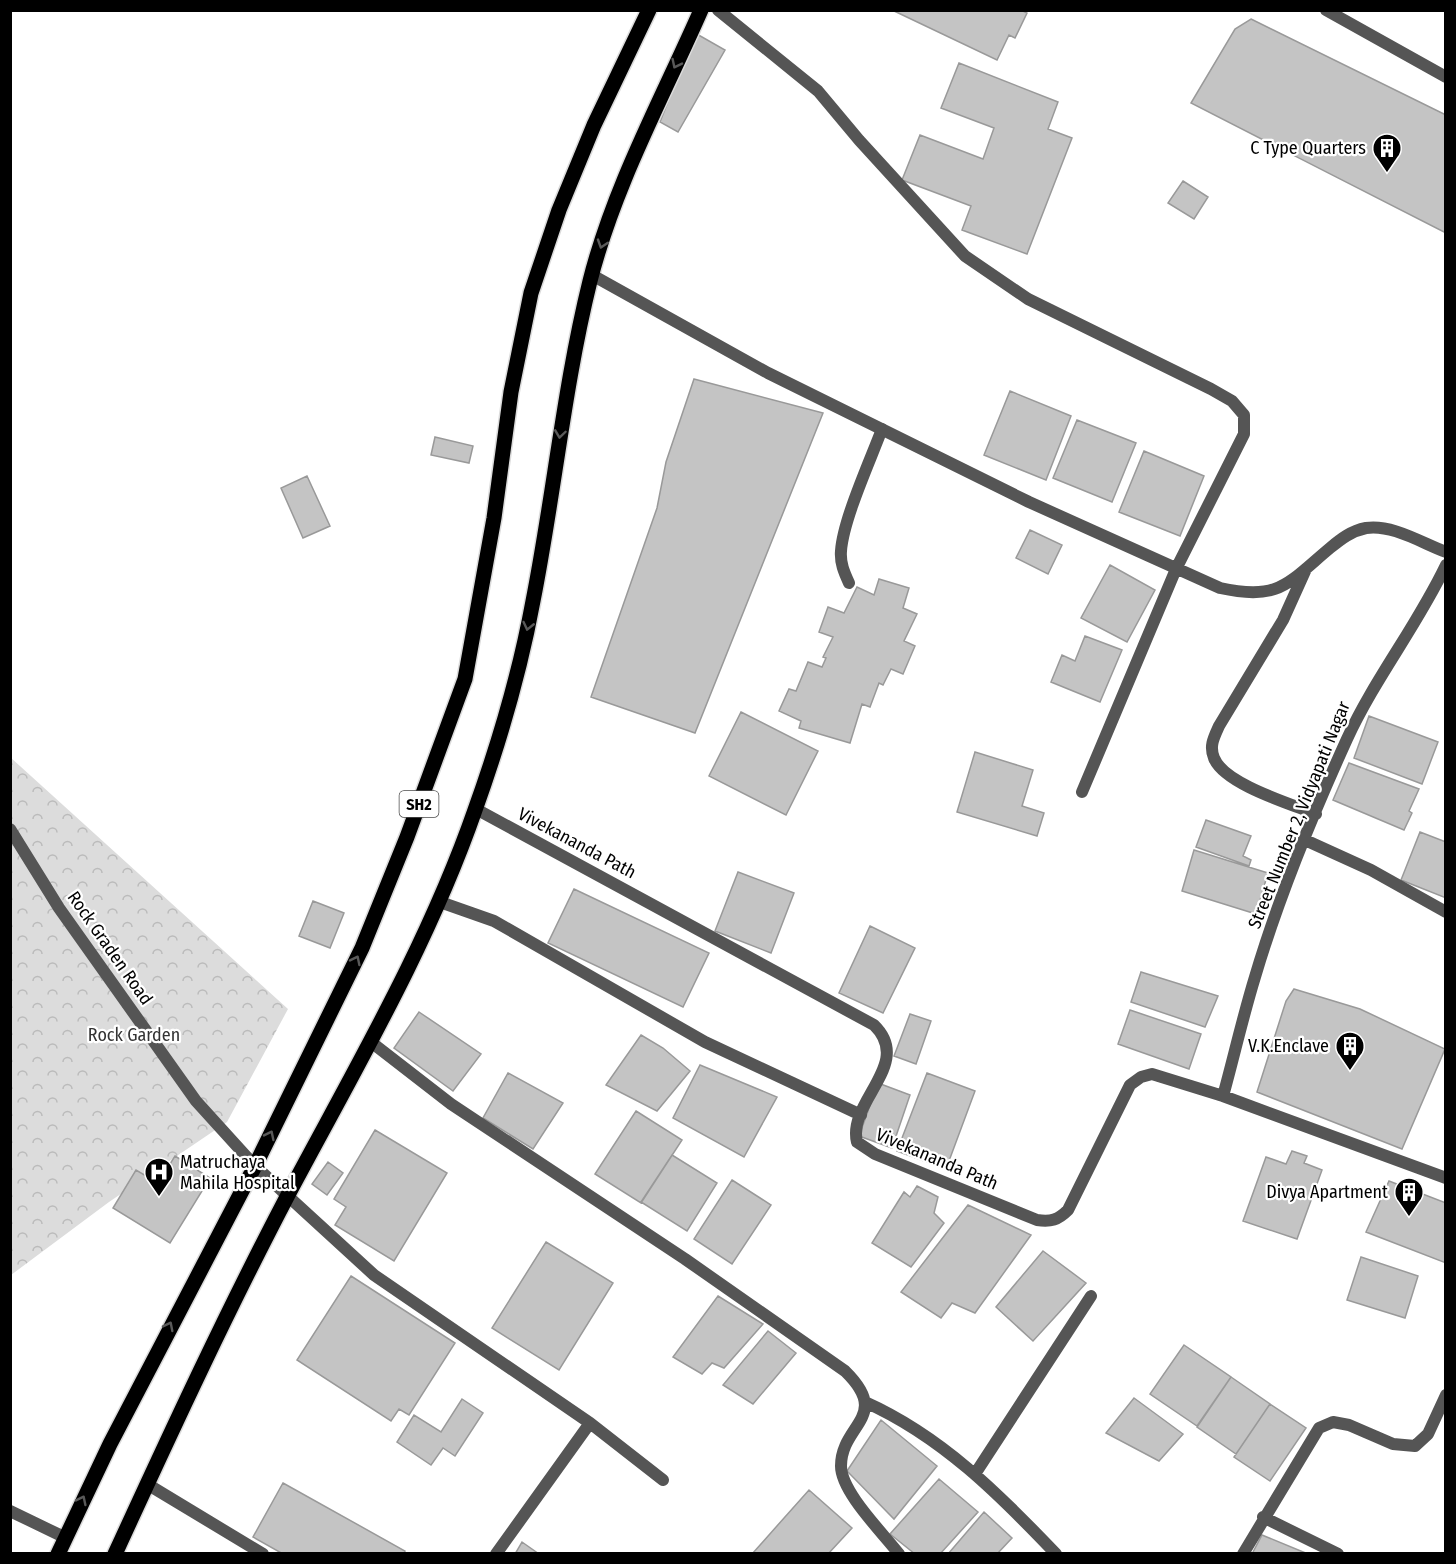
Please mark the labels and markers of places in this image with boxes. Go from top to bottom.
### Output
building icon: C Type Quarters [1371,132,1403,174]
place label: C Type Quarters [1250,137,1366,159]
building icon: V.K.Enclave [1334,1030,1366,1072]
place label: V.K.Enclave [1248,1035,1329,1057]
place label: Matruchaya Mahila Hospital [180,1151,295,1194]
hospital icon: Matruchaya Mahila Hospital [143,1156,175,1198]
building icon: Divya Apartment [1393,1176,1425,1218]
place label: Divya Apartment [1266,1181,1388,1203]

